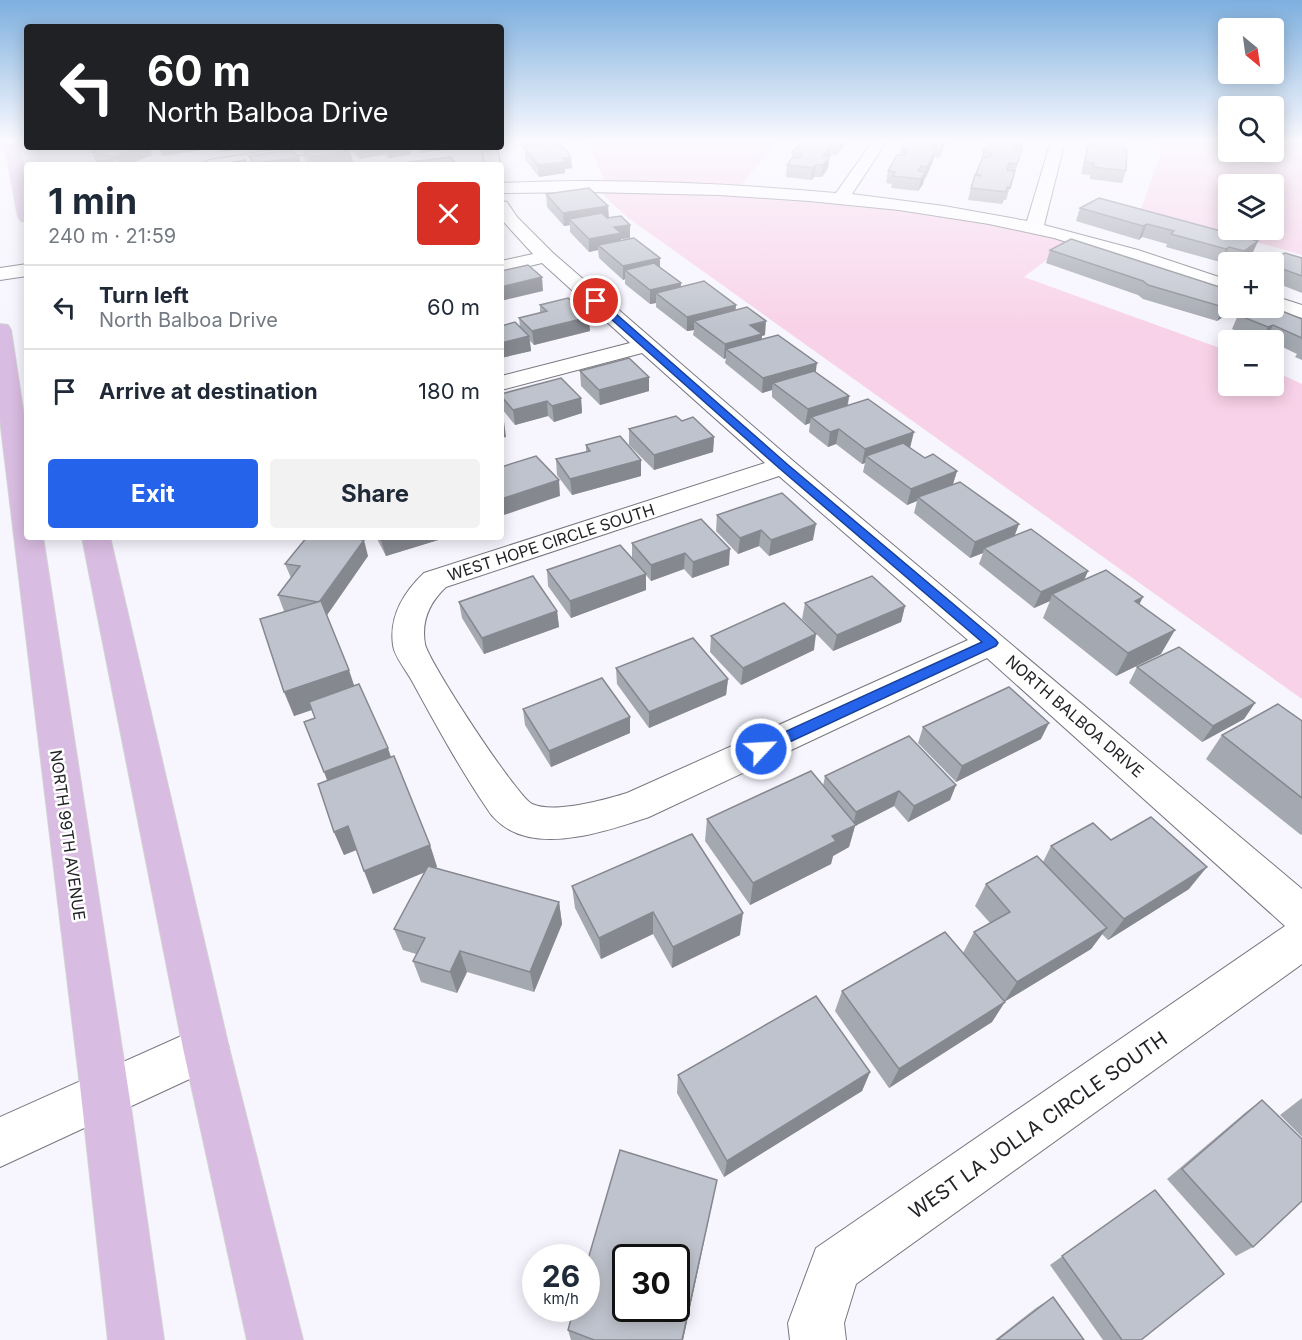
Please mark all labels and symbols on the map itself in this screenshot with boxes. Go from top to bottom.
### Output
north arrow [1218,18,1284,84]
pin [570,275,621,326]
street label: WEST HOPE CIRCLE SOUTH [445,499,657,585]
street label: NORTH BALBOA DRIVE [1002,651,1148,781]
position arrow [729,717,793,781]
street label: NORTH 99TH AVENUE [46,748,90,922]
street label: WEST LA JOLLA CIRCLE SOUTH [904,1026,1172,1224]
speed limit sign: 30 [612,1244,690,1322]

